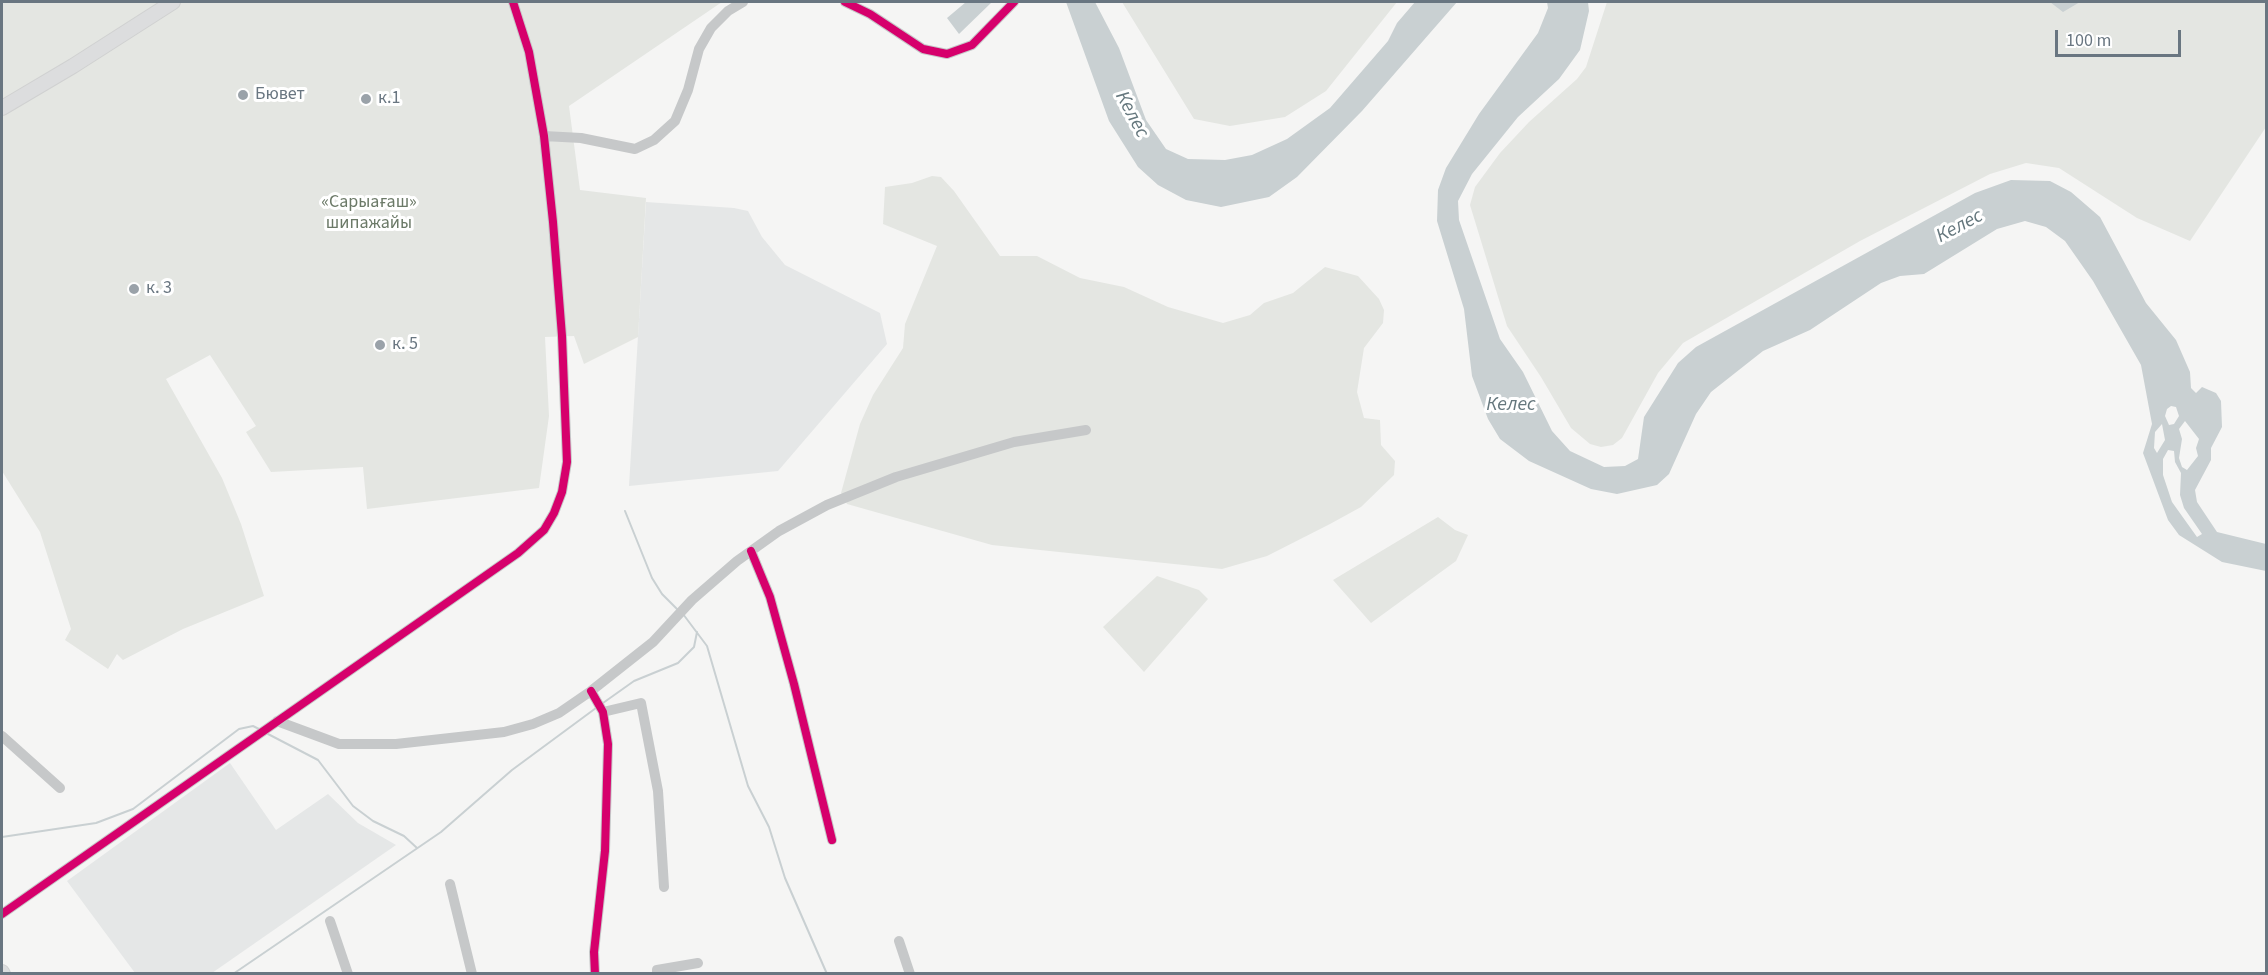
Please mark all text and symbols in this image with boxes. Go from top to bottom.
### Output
scale bar [2058,18,2184,56]
text: 100 m [2066,28,2111,53]
place label: Бювет [255,84,305,106]
marker: Бювет [236,88,250,102]
place label: к.1 [378,88,400,110]
water label: Келес [1109,88,1153,142]
marker: к.1 [359,92,373,106]
park label: «Сарыағаш» шипажайы [321,192,417,234]
water label: Келес [1933,205,1987,249]
place label: к. 3 [146,278,172,300]
marker: к. 3 [127,282,141,296]
place label: к. 5 [392,334,418,356]
marker: к. 5 [373,338,387,352]
water label: Келес [1486,394,1536,418]

